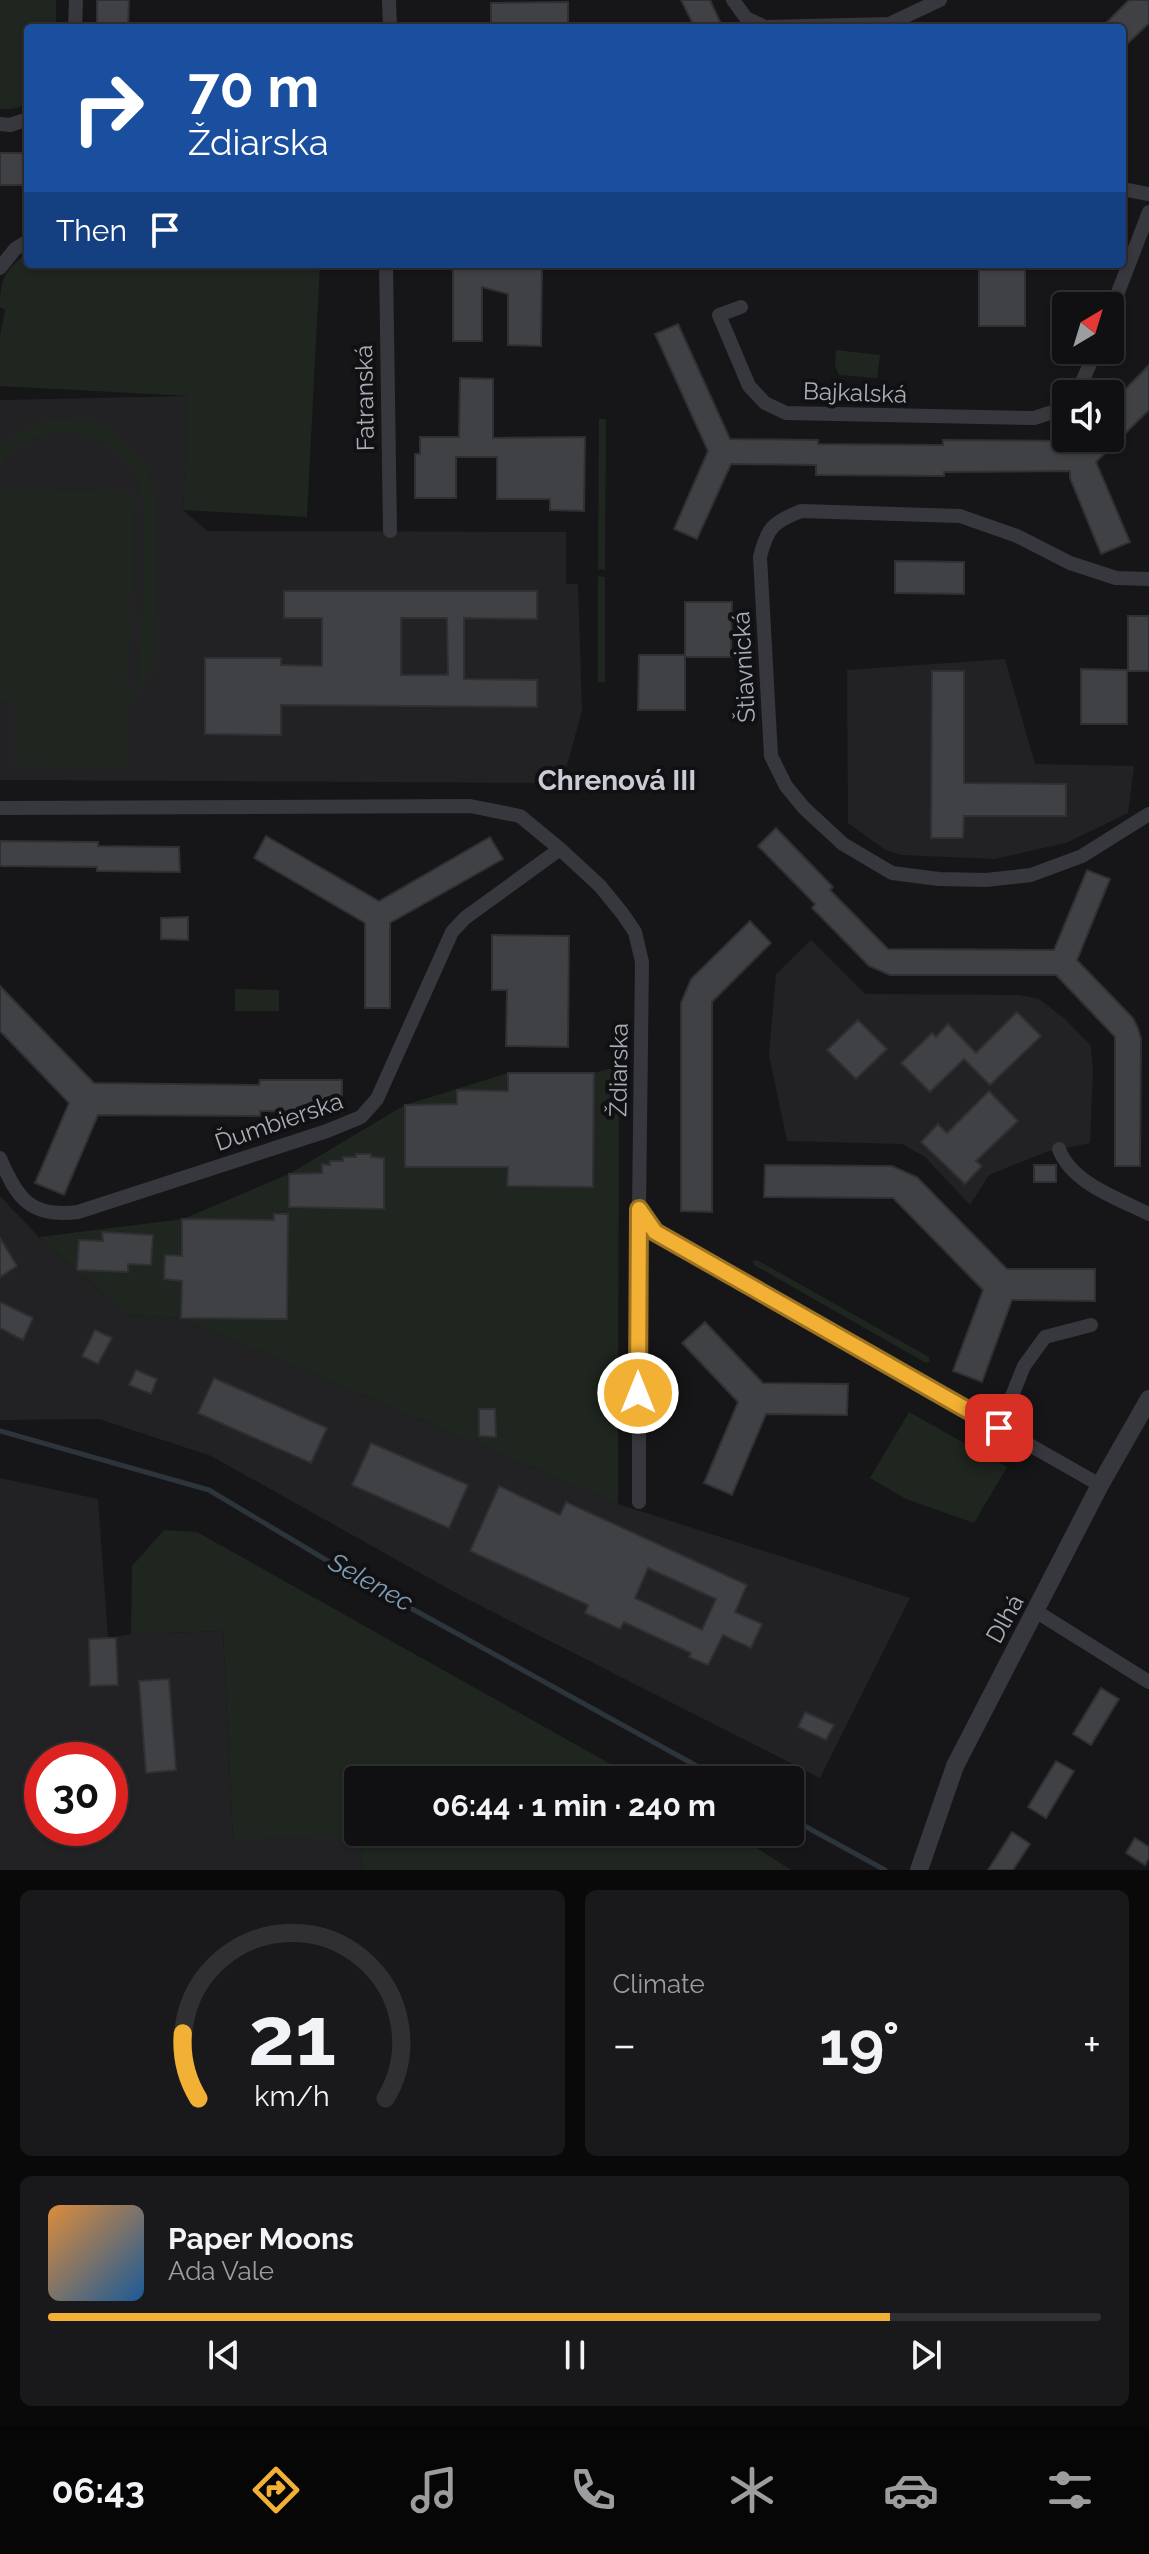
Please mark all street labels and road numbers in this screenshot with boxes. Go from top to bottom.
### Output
street label: Fatranská [349,345,380,451]
street label: Bajkalská [802,376,908,409]
street label: Štiavnická [725,611,761,723]
street label: Ždiarska [603,1023,634,1117]
street label: Ďumbierska [211,1086,347,1157]
street label: Dlhá [980,1590,1030,1648]

